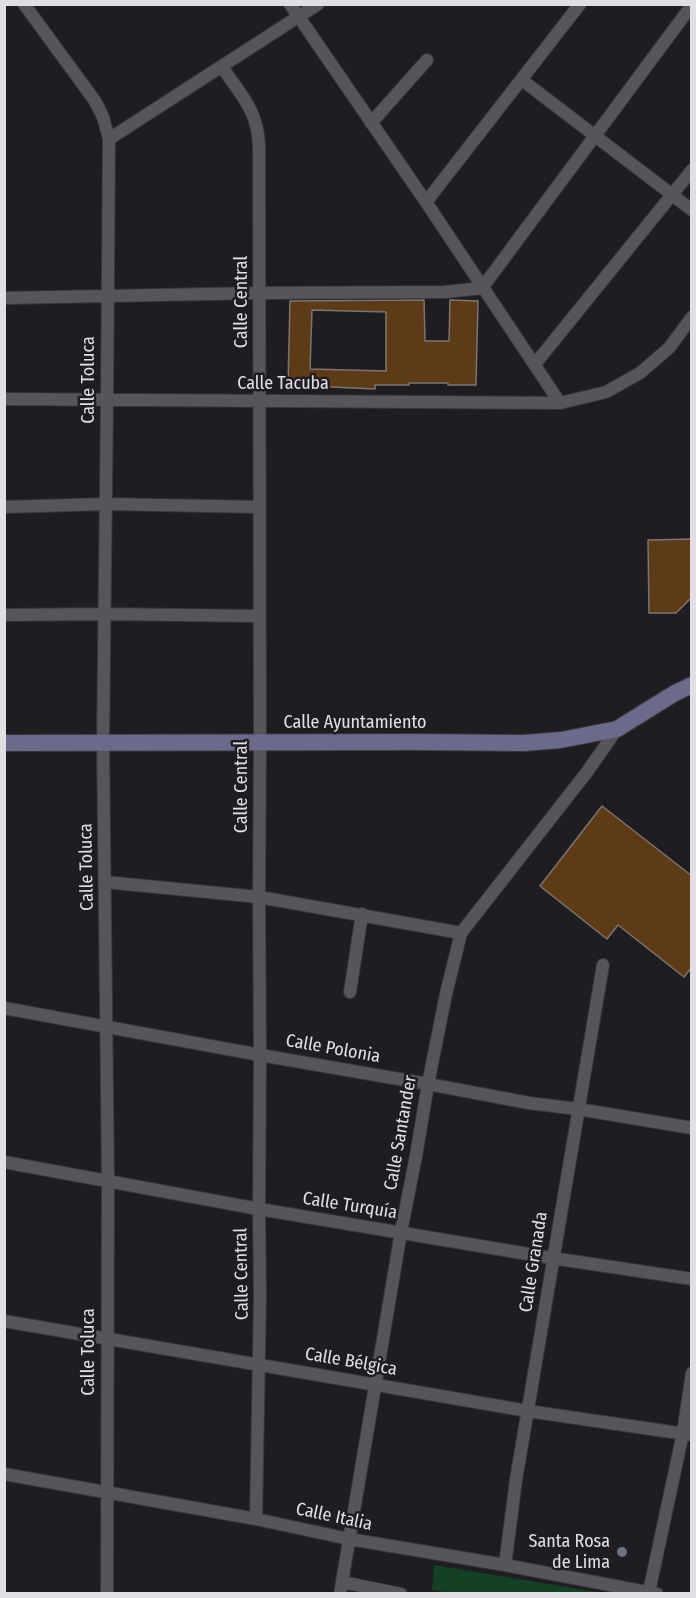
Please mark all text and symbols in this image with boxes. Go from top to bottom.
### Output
street label: Calle Central [231,256,253,348]
street label: Calle Toluca [78,336,100,424]
street label: Calle Tacuba [237,373,329,395]
street label: Calle Ayuntamiento [284,712,426,734]
street label: Calle Central [231,741,253,833]
street label: Calle Toluca [75,823,99,911]
street label: Calle Polonia [284,1030,382,1068]
street label: Calle Santander [380,1074,422,1192]
street label: Calle Turquía [301,1188,399,1224]
street label: Calle Granada [515,1210,553,1314]
street label: Calle Central [230,1228,254,1320]
street label: Calle Toluca [78,1308,100,1396]
street label: Calle Bélgica [303,1343,399,1381]
street label: Calle Italia [294,1498,374,1536]
place label: Santa Rosa de Lima [529,1531,610,1574]
marker: Santa Rosa de Lima [615,1545,629,1559]

